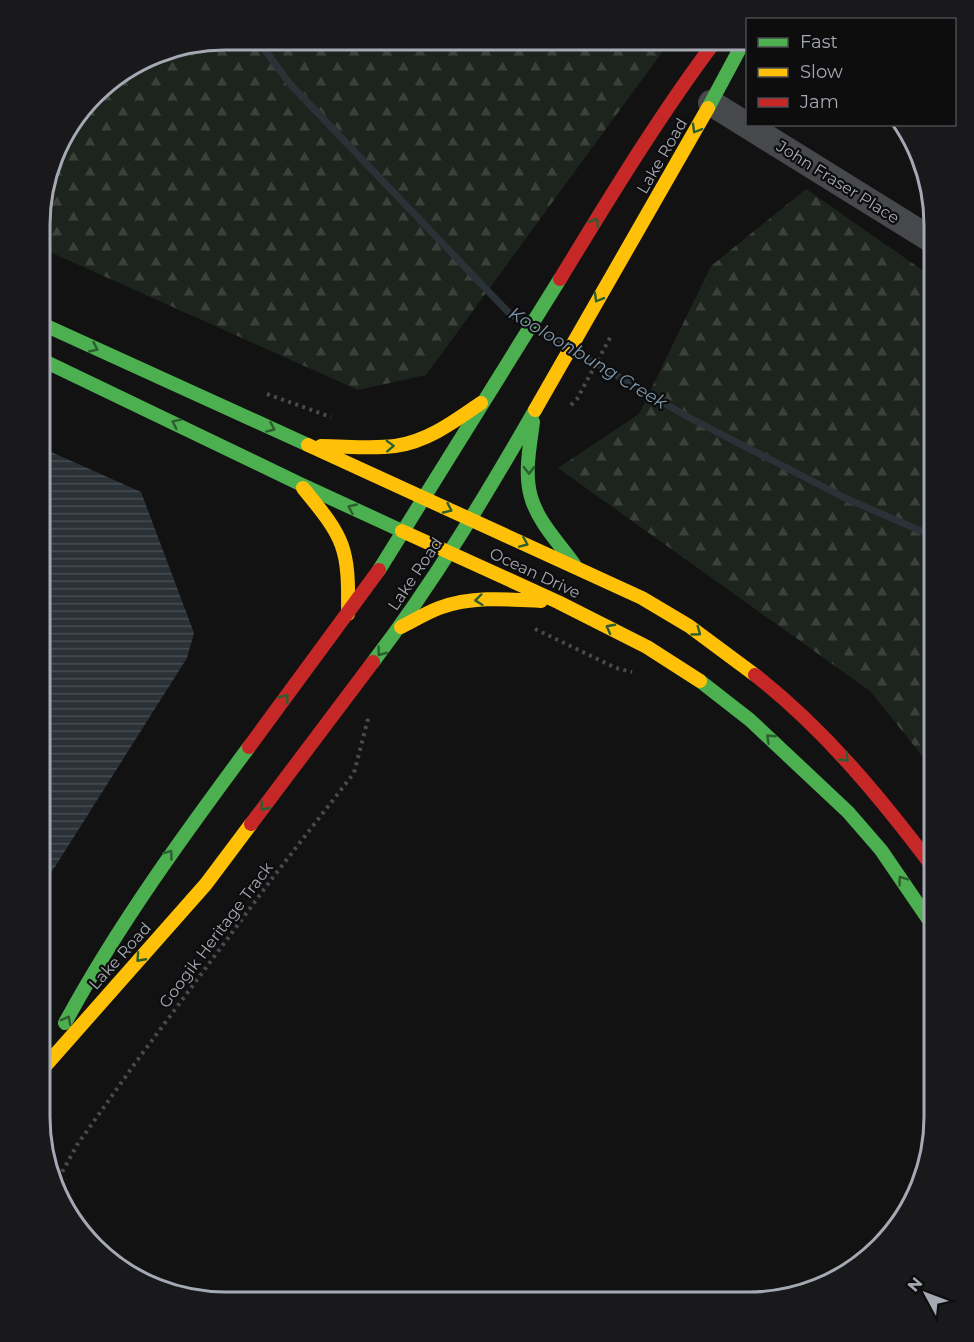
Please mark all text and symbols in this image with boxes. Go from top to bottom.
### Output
legend [746,18,956,126]
text: Fast [800,31,838,53]
text: Slow [800,61,843,83]
text: Jam [799,91,839,113]
street label: Lake Road [633,115,691,197]
one-way arrow [692,123,704,133]
street label: John Fraser Place [772,136,903,227]
one-way arrow [588,217,599,228]
one-way arrow [594,291,606,302]
water label: Kooloonbung Creek [505,302,672,415]
one-way arrow [87,340,98,352]
one-way arrow [171,419,182,431]
one-way arrow [265,421,276,433]
one-way arrow [385,439,394,452]
one-way arrow [523,465,535,474]
one-way arrow [442,502,453,514]
one-way arrow [347,503,358,515]
street label: Lake Road [384,534,446,614]
one-way arrow [518,536,529,548]
street label: Ocean Drive [487,544,583,602]
one-way arrow [474,593,483,606]
one-way arrow [606,624,616,635]
one-way arrow [691,625,702,636]
one-way arrow [377,645,388,656]
one-way arrow [278,693,289,704]
one-way arrow [766,734,776,745]
one-way arrow [838,751,849,762]
one-way arrow [260,801,271,812]
one-way arrow [162,850,173,861]
street label: Googik Heritage Track [155,858,277,1012]
one-way arrow [898,876,909,887]
street label: Lake Road [85,919,155,993]
one-way arrow [136,951,147,962]
one-way arrow [60,1016,71,1026]
north arrow [896,1264,956,1324]
text: N [904,1273,926,1296]

